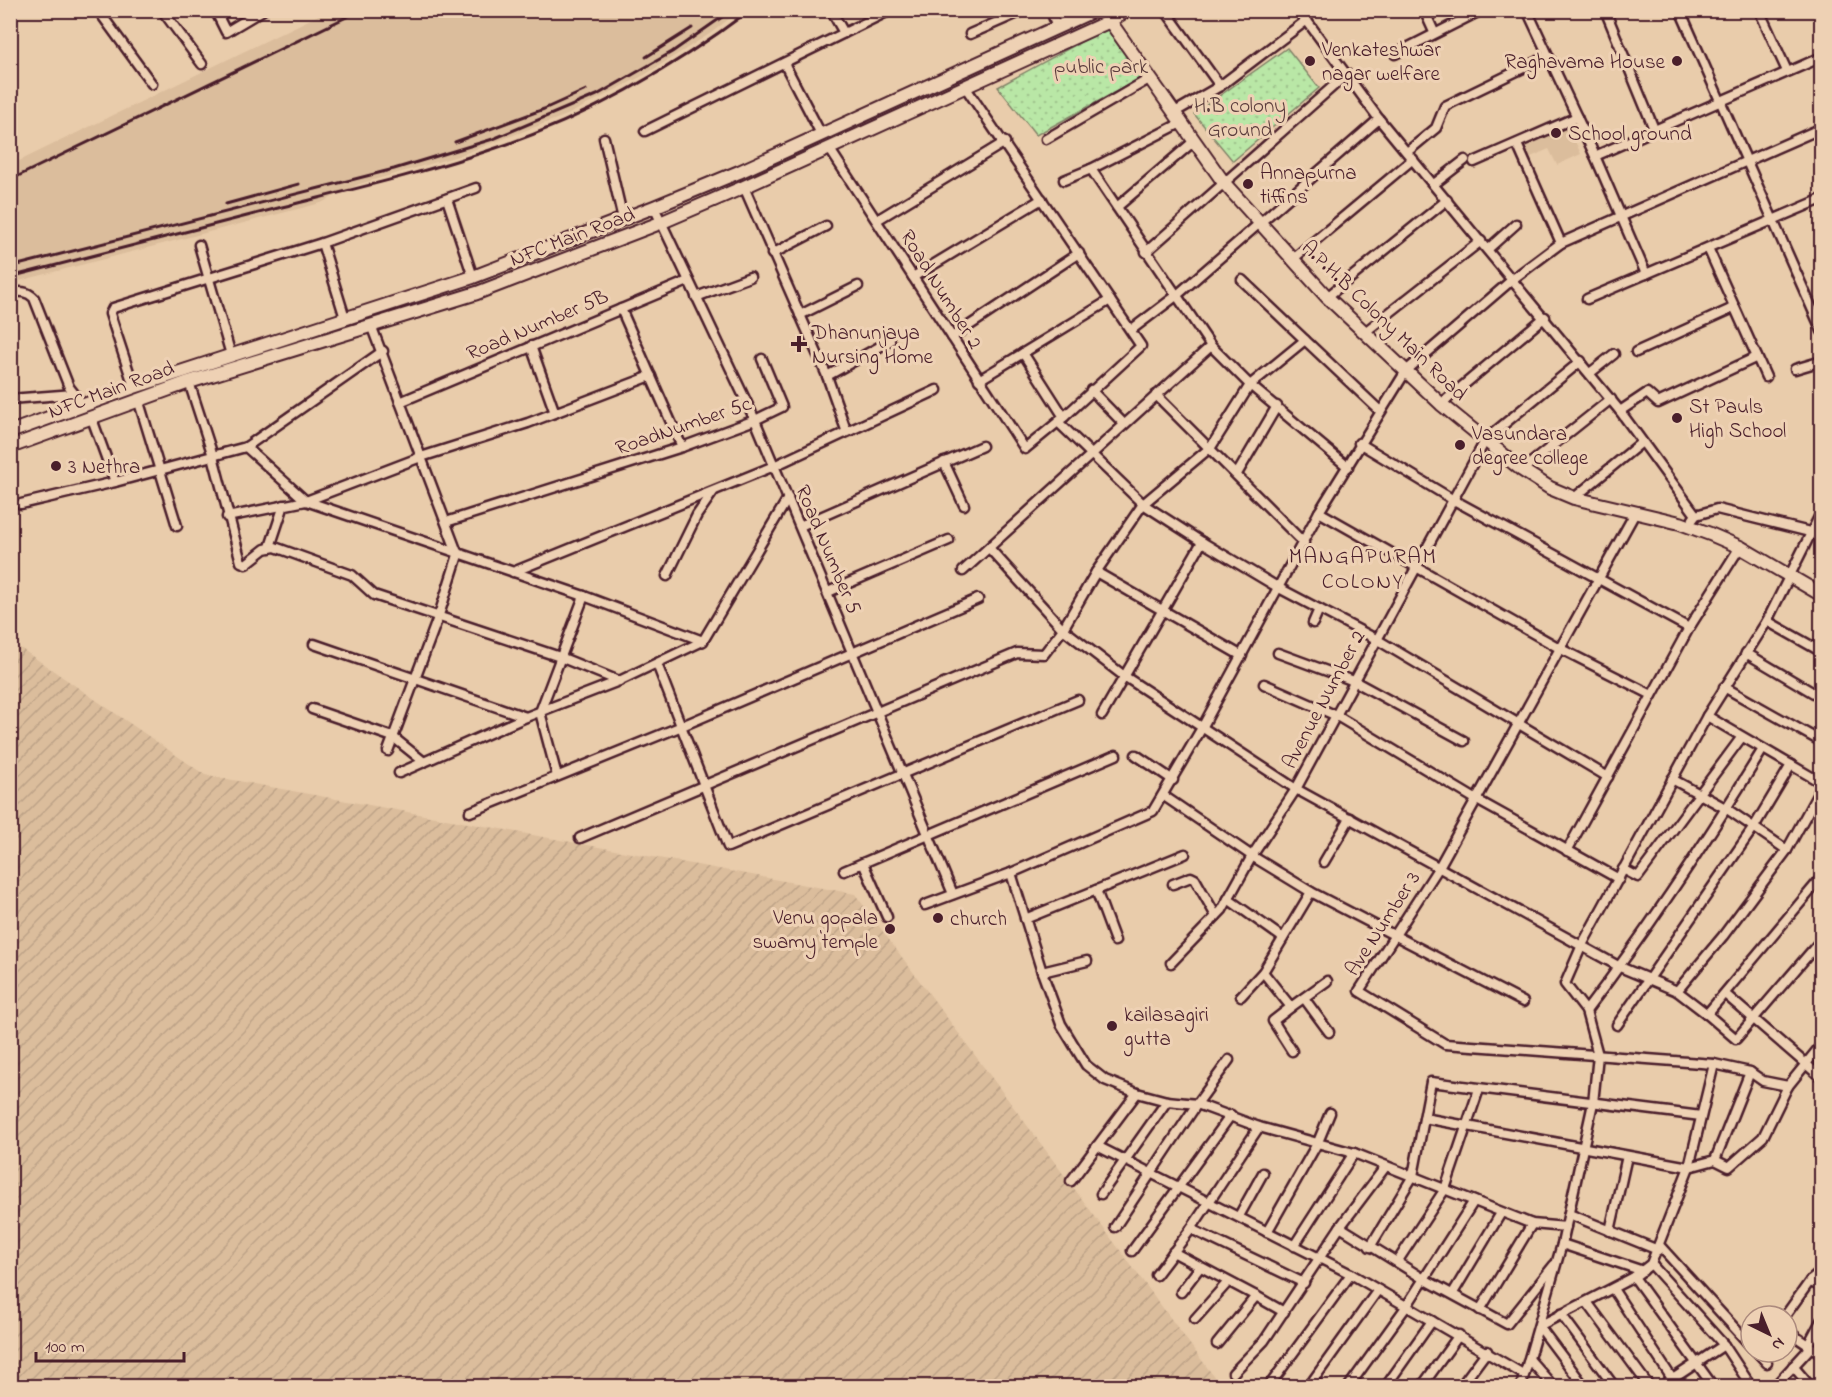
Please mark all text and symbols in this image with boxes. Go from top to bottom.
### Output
place label: Venkateshwar nagar welfare [1321,36,1441,92]
place label: Raghavama House [1505,48,1666,80]
park label: public park [1054,53,1149,83]
marker: Venkateshwar nagar welfare [1303,54,1317,68]
marker: Raghavama House [1670,54,1684,68]
park label: H.B colony Ground [1194,92,1286,146]
place label: School ground [1568,120,1692,152]
marker: School ground [1549,126,1563,140]
place label: Annapurna tiffins [1260,159,1357,213]
marker: Annapurna tiffins [1241,177,1255,191]
street label: NFC Main Road [506,200,640,276]
street label: Road Number 2 [892,224,989,356]
street label: A.P.H.B Colony Main Road [1292,234,1474,411]
street label: Road Number 5B [462,282,613,369]
place label: Dhanunjaya Nursing Home [811,319,934,375]
marker: Dhanunjaya Nursing Home [790,335,808,353]
street label: NFC Main Road [45,354,179,428]
street label: RoadNumber 5c [612,389,756,464]
place label: St Pauls High School [1689,393,1786,449]
marker: St Pauls High School [1670,411,1684,425]
place label: Vasundara degree college [1471,420,1589,476]
marker: Vasundara degree college [1453,438,1467,452]
place label: 3 Nethra [68,453,140,483]
marker: 3 Nethra [49,459,63,473]
street label: Road Number 5 [786,481,868,619]
district label: MANGAPURAM COLONY [1289,542,1437,599]
street label: Avenue Number 2 [1276,625,1374,775]
street label: Ave Number 3 [1339,866,1429,982]
place label: Venu gopala swamy temple [752,904,879,960]
place label: church [950,905,1007,935]
marker: church [931,911,945,925]
marker: Venu gopala swamy temple [883,922,897,936]
place label: kailasagiri gutta [1123,1001,1209,1057]
marker: kailasagiri gutta [1105,1019,1119,1033]
north arrow [1739,1304,1799,1364]
scale bar [36,1325,184,1363]
text: N [1766,1331,1790,1356]
text: 100 m [45,1335,85,1361]

